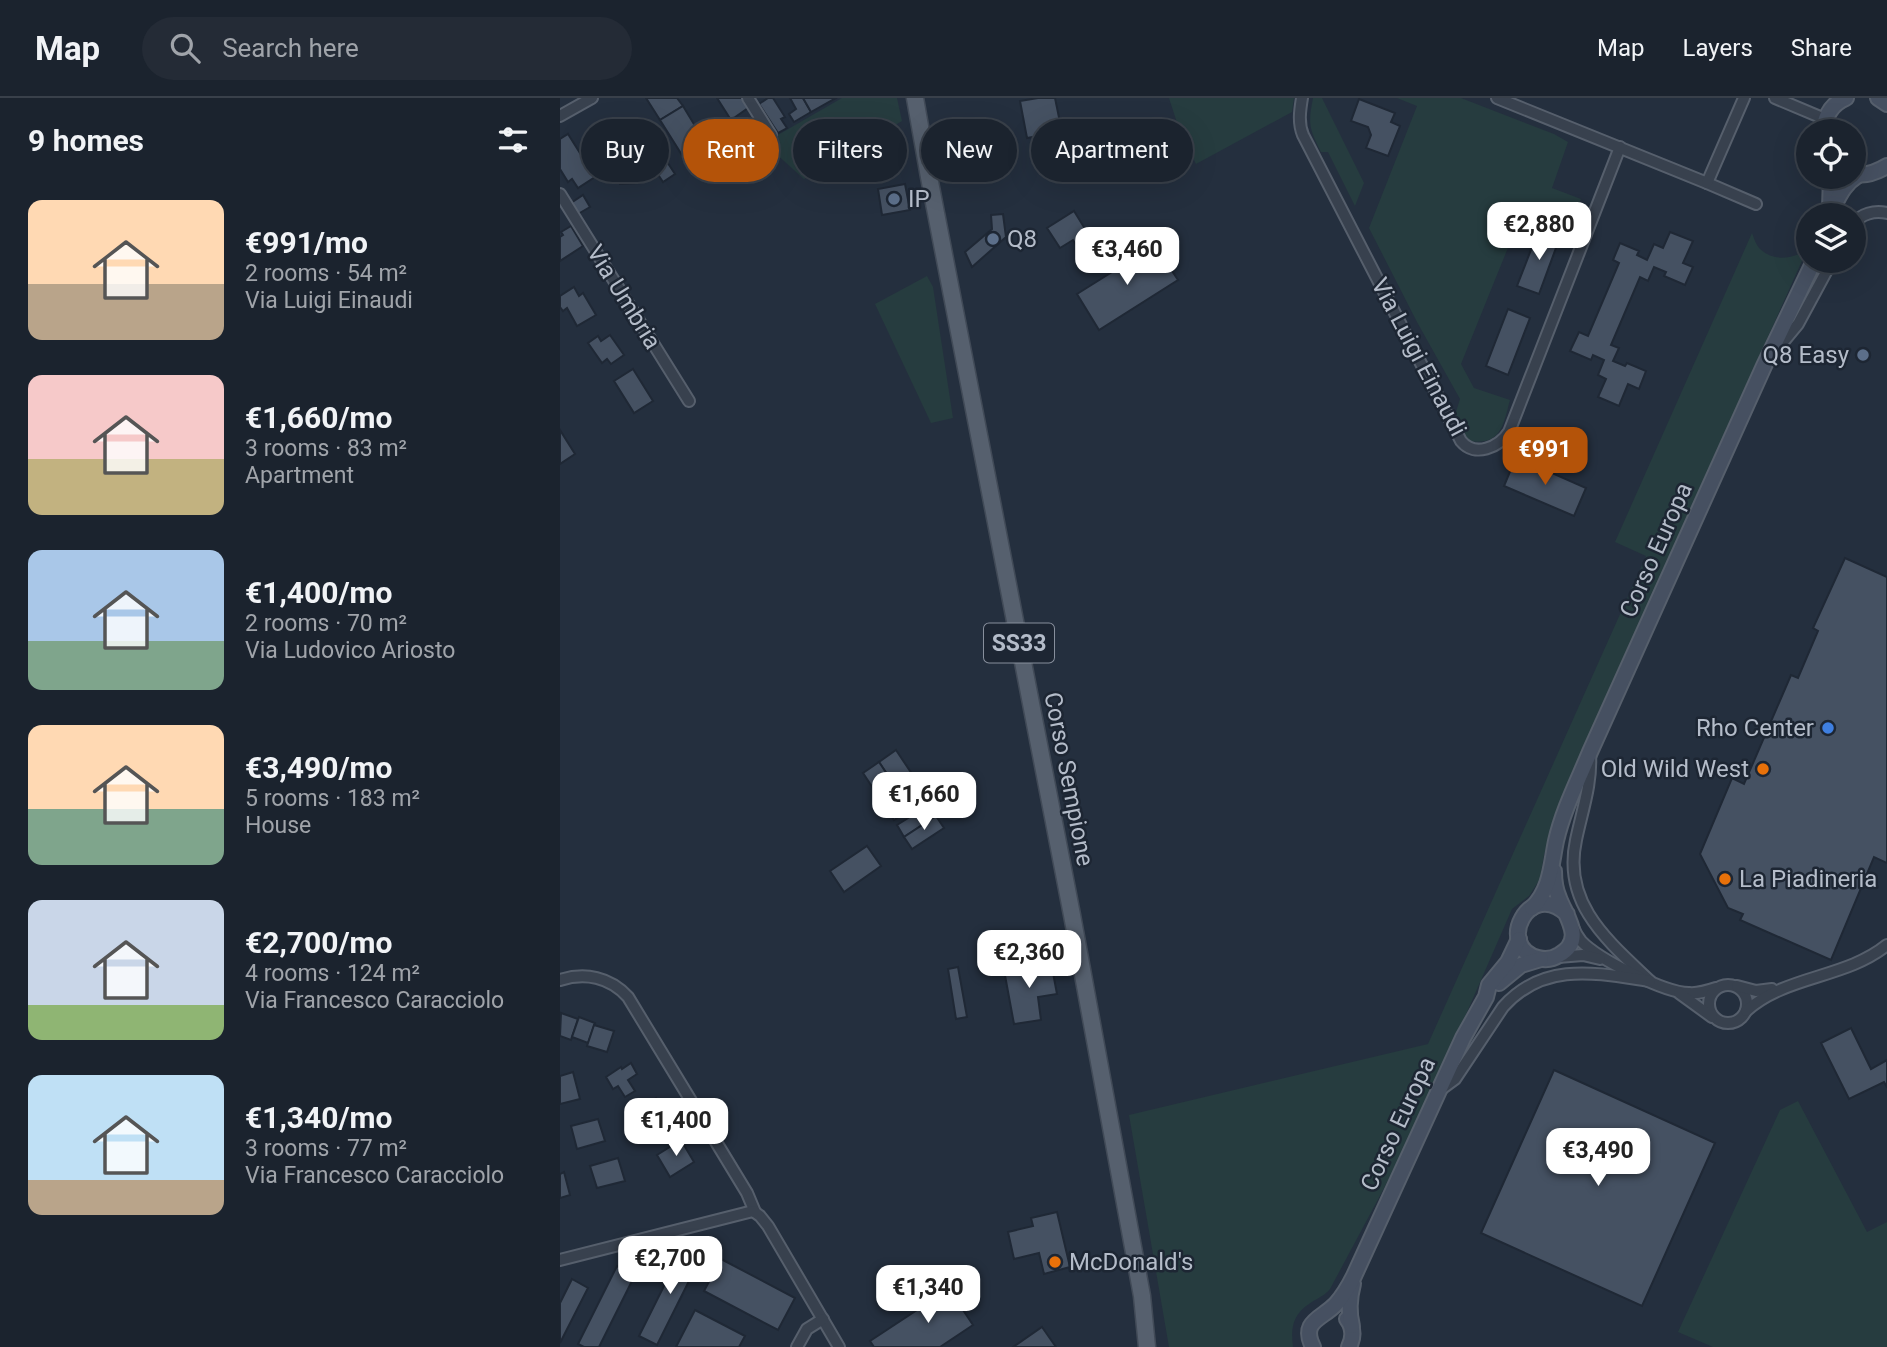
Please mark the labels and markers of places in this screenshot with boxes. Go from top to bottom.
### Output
place label: IP [908,185,930,213]
marker: IP [886,191,902,207]
pin: €2,880 [1482,202,1596,262]
place label: Q8 [1007,225,1037,253]
pin: €3,460 [1070,228,1184,287]
marker: Q8 [985,231,1001,247]
place label: Q8 Easy [1763,341,1850,369]
marker: Q8 Easy [1855,347,1871,363]
pin: €991 [1504,428,1586,487]
place label: Rho Center [1696,714,1814,742]
marker: Rho Center [1820,720,1836,736]
place label: Old Wild West [1601,755,1749,783]
marker: Old Wild West [1755,761,1771,777]
pin: €1,660 [867,772,981,832]
place label: La Piadineria [1739,865,1877,893]
marker: La Piadineria [1717,871,1733,887]
pin: €2,360 [972,930,1086,990]
pin: €1,400 [619,1098,733,1158]
pin: €3,490 [1541,1128,1655,1188]
pin: €2,700 [613,1236,727,1296]
place label: McDonald's [1069,1248,1193,1276]
marker: McDonald's [1047,1254,1063,1270]
pin: €1,340 [871,1266,985,1325]

